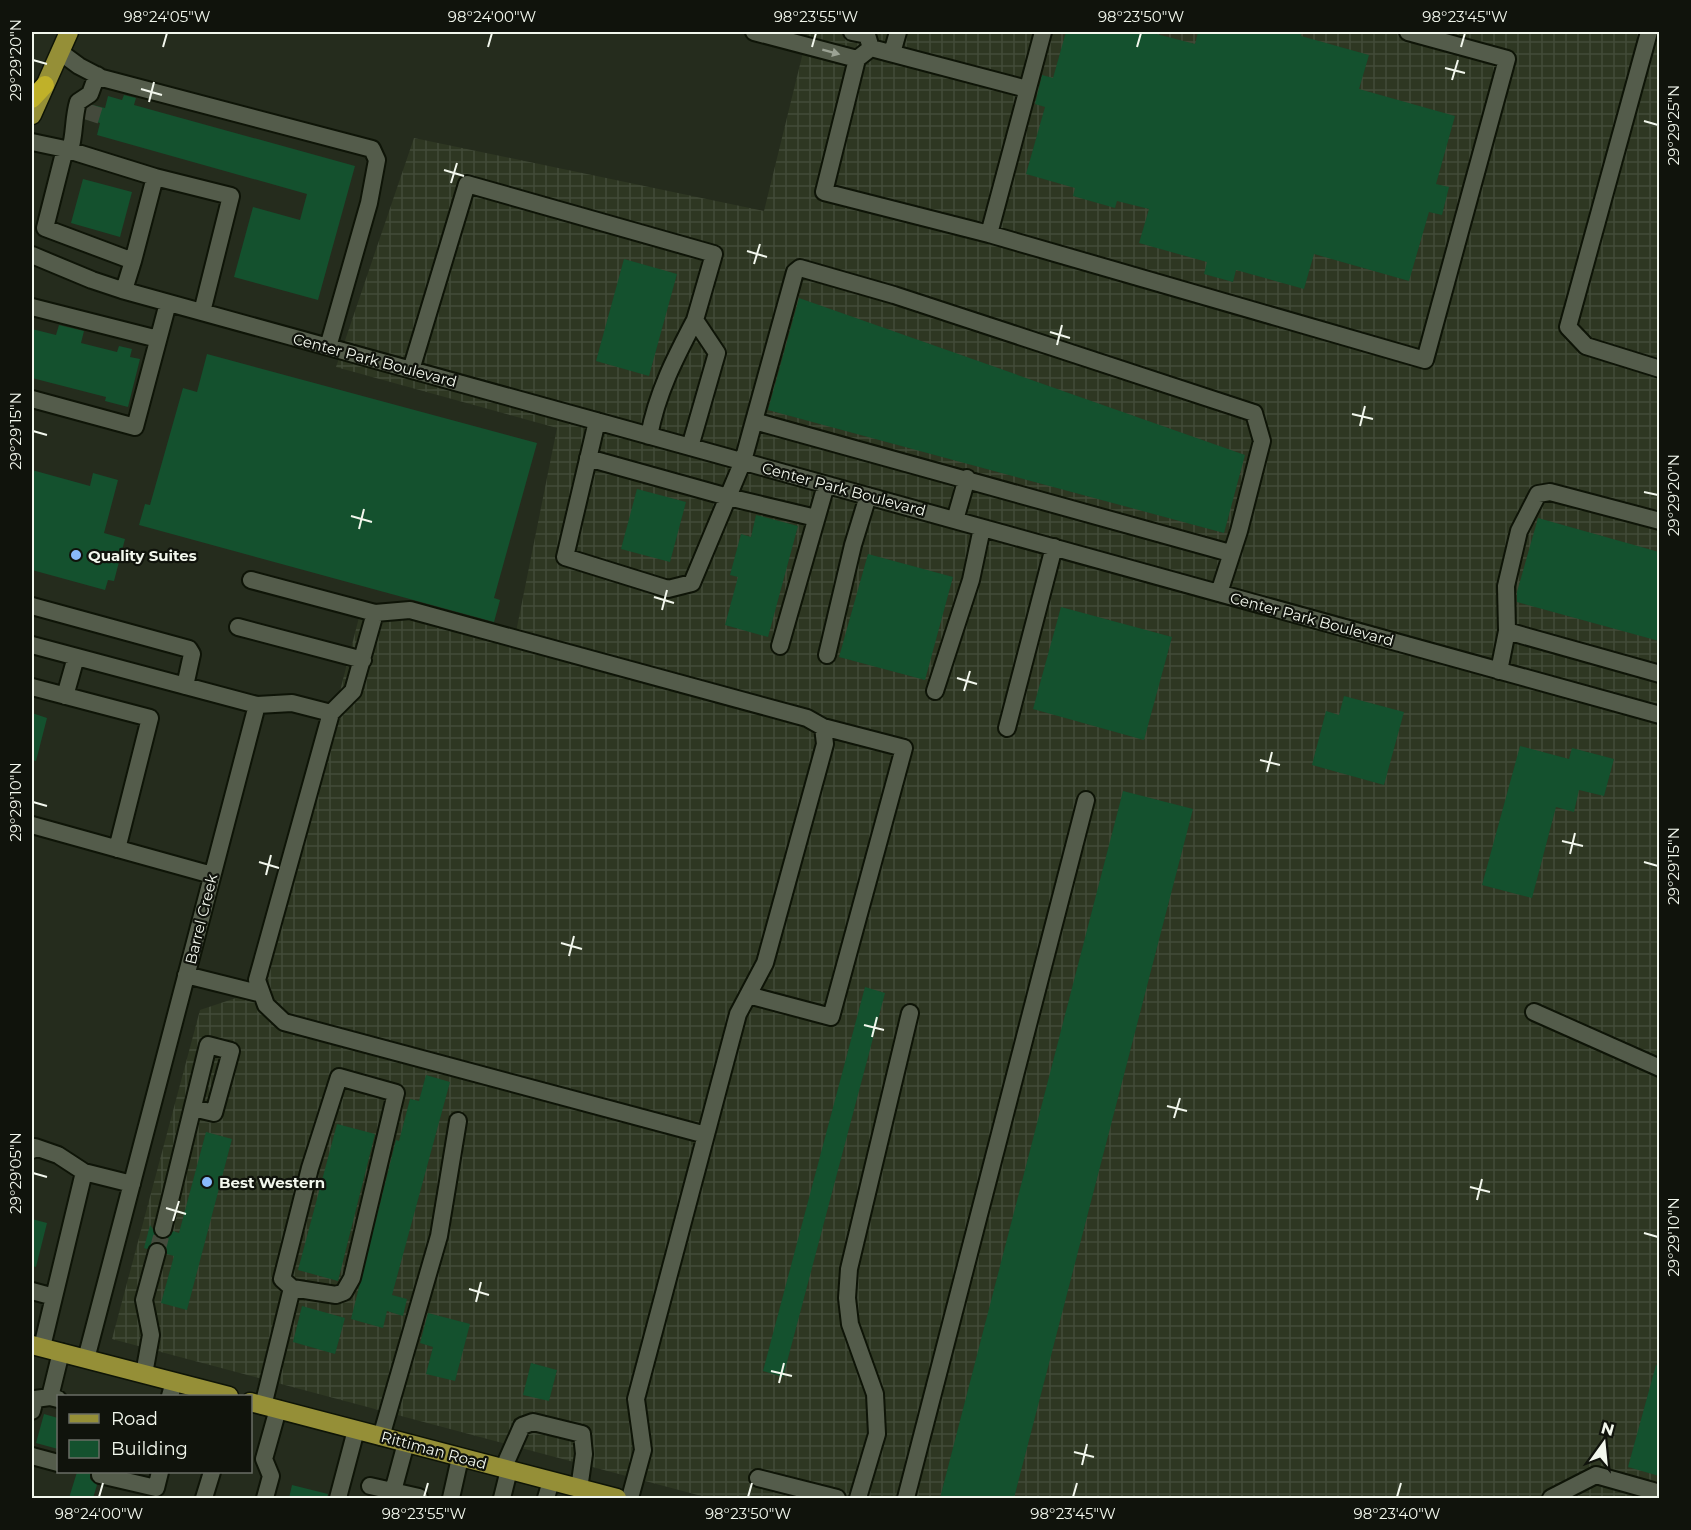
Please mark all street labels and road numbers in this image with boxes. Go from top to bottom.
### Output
street label: Center Park Boulevard [291,329,459,391]
street label: Center Park Boulevard [760,458,928,520]
street label: Center Park Boulevard [1228,588,1396,650]
street label: Barrel Creek [181,872,221,966]
street label: Rittiman Road [379,1427,489,1473]

